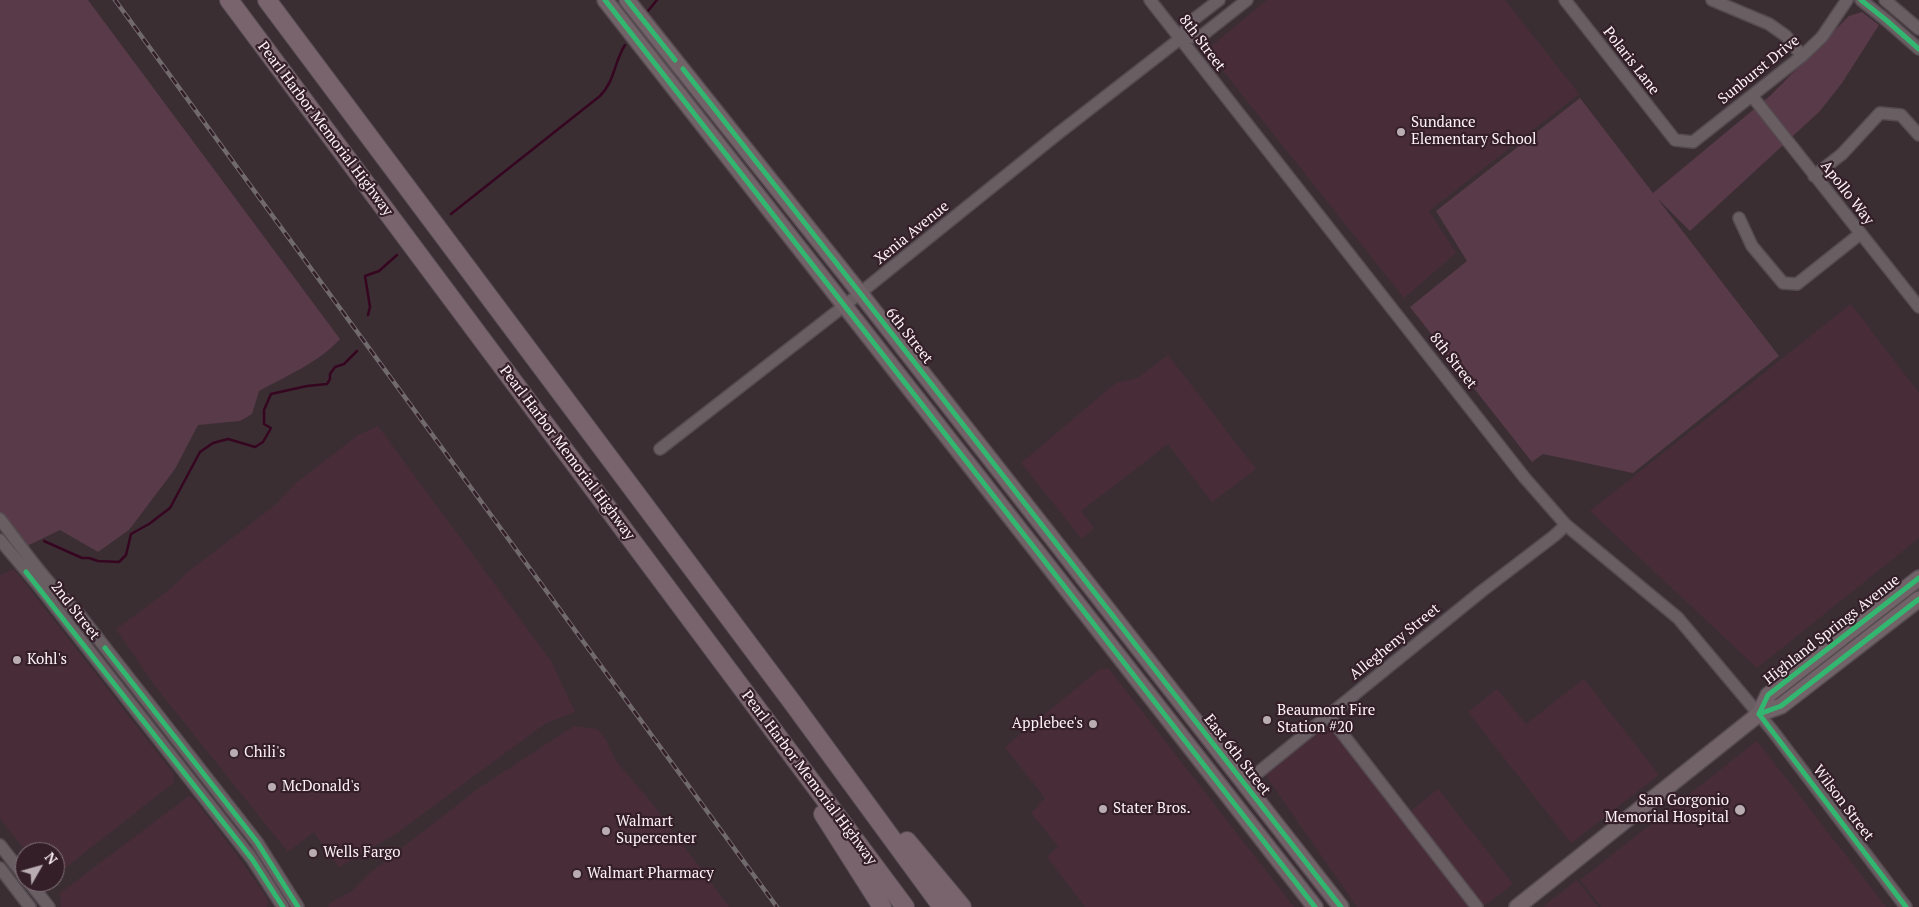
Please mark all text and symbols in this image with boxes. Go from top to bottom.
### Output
street label: 8th Street [1175,11,1229,75]
street label: Polaris Lane [1599,23,1663,99]
street label: Sunburst Drive [1715,32,1803,108]
street label: Pearl Harbor Memorial Highway [254,38,396,220]
place label: Sundance Elementary School [1411,114,1537,149]
marker: Sundance Elementary School [1395,126,1407,138]
street label: Apollo Way [1816,157,1878,229]
street label: Xenia Avenue [871,197,953,269]
street label: 6th Street [882,304,936,368]
street label: 8th Street [1426,329,1480,393]
street label: Pearl Harbor Memorial Highway [496,362,638,544]
street label: Highland Springs Avenue [1760,571,1904,689]
street label: 2nd Street [47,578,103,644]
street label: Allegheny Street [1346,600,1444,684]
place label: Kohl's [27,651,67,669]
marker: Kohl's [11,654,23,666]
street label: Pearl Harbor Memorial Highway [738,687,880,869]
place label: Beaumont Fire Station #20 [1277,702,1375,737]
street label: East 6th Street [1200,711,1274,799]
marker: Beaumont Fire Station #20 [1261,714,1273,726]
place label: Applebee's [1012,715,1083,733]
marker: Applebee's [1087,718,1099,730]
place label: Chili's [244,744,285,762]
marker: Chili's [228,747,240,759]
street label: Wilson Street [1809,761,1877,845]
place label: McDonald's [282,778,360,796]
marker: McDonald's [266,781,278,793]
place label: San Gorgonio Memorial Hospital [1605,792,1729,827]
place label: Stater Bros. [1113,800,1191,818]
marker: Stater Bros. [1097,803,1109,815]
marker: San Gorgonio Memorial Hospital [1733,803,1747,817]
place label: Walmart Supercenter [616,813,696,848]
marker: Walmart Supercenter [600,825,612,837]
north arrow [15,842,65,892]
place label: Wells Fargo [323,844,400,862]
marker: Wells Fargo [307,847,319,859]
text: N [41,848,62,868]
place label: Walmart Pharmacy [587,865,714,883]
marker: Walmart Pharmacy [571,868,583,880]

